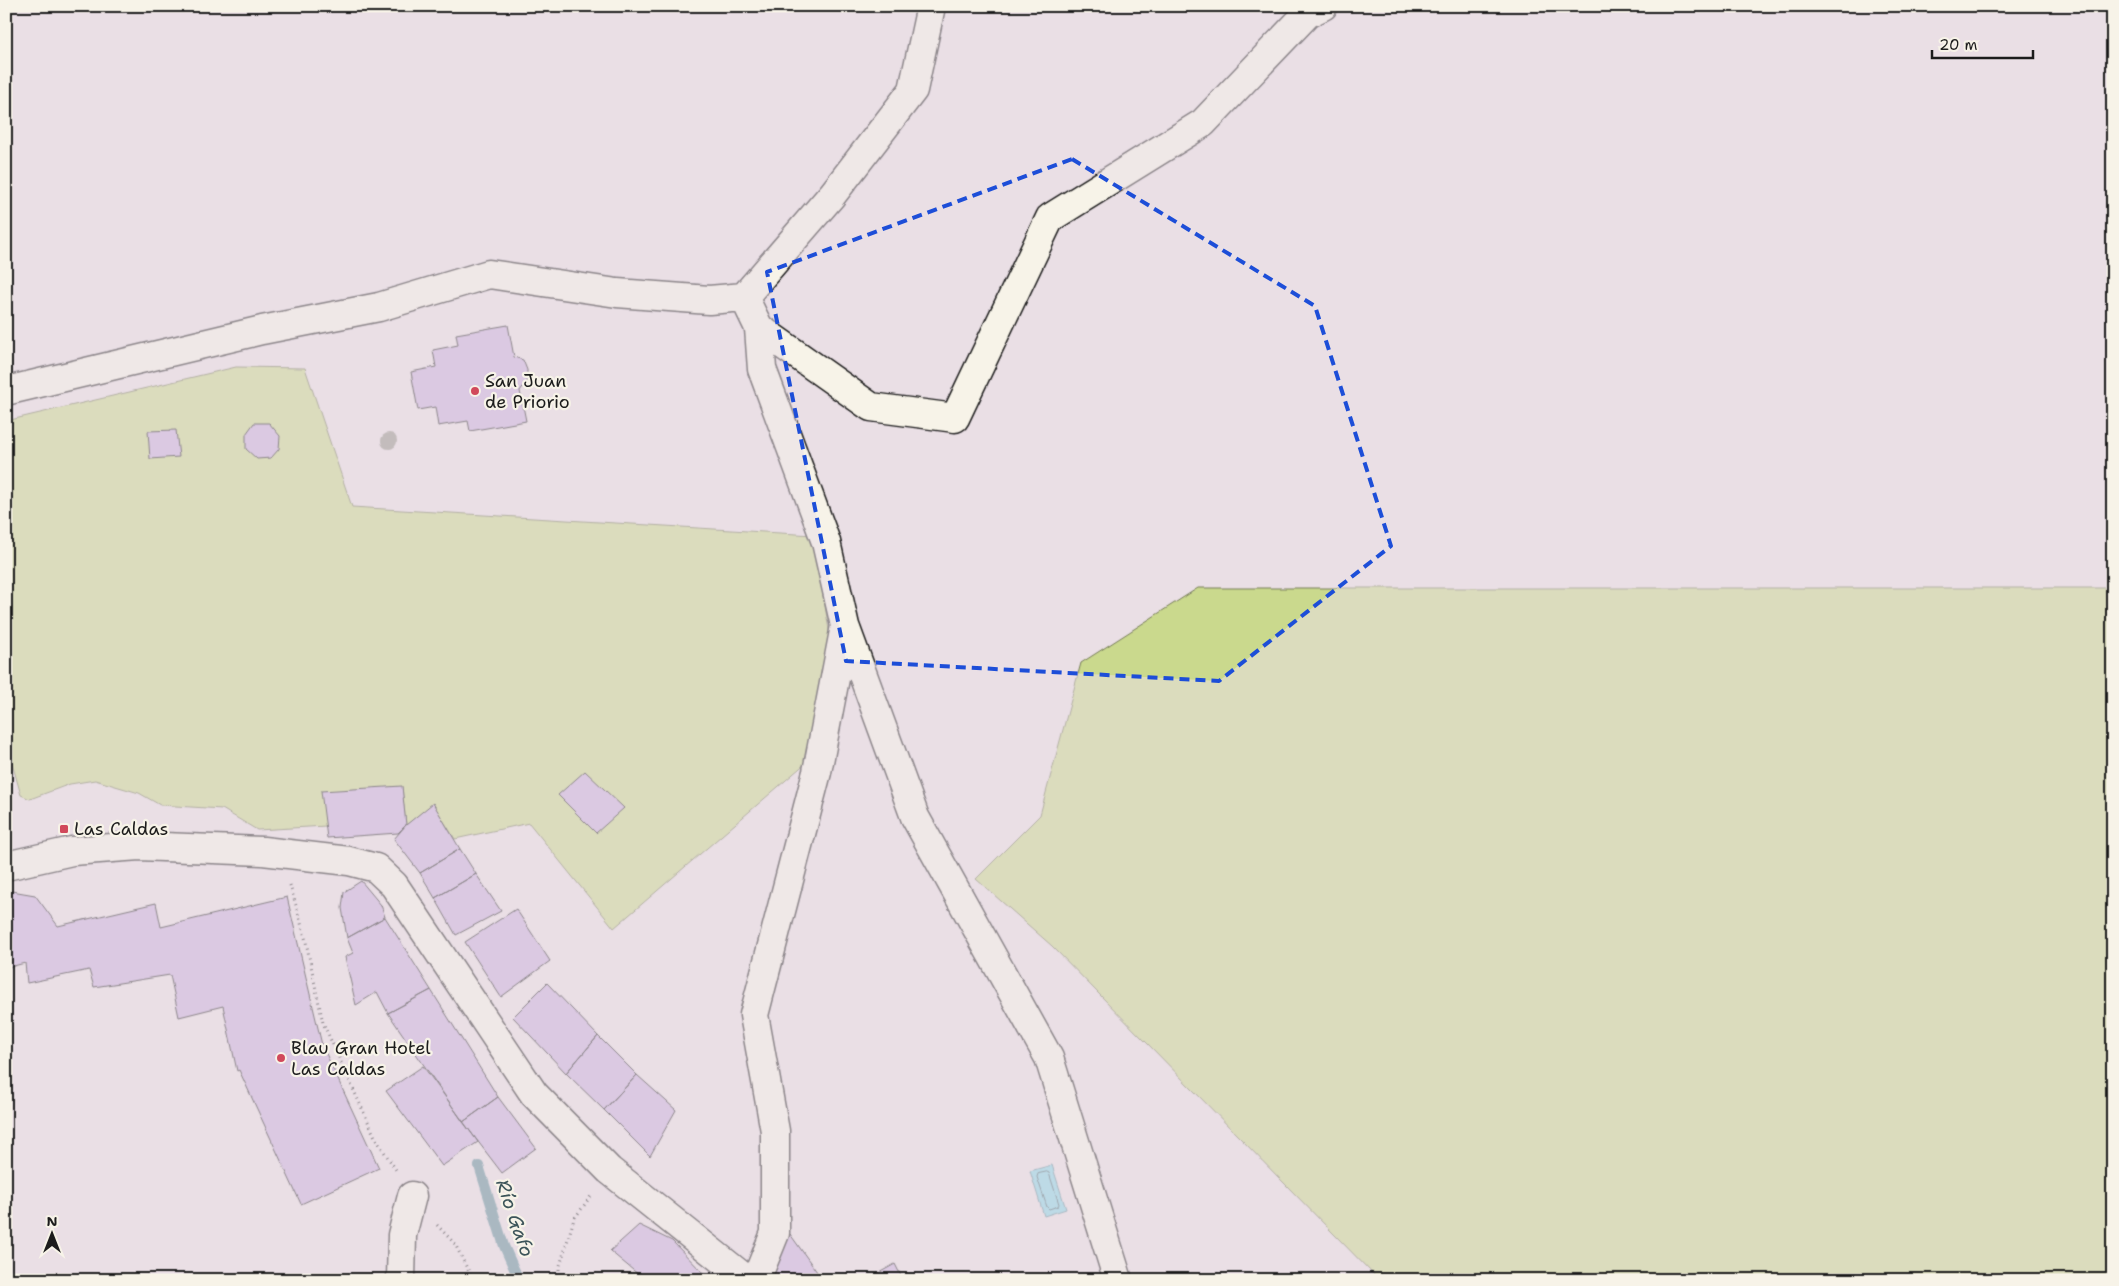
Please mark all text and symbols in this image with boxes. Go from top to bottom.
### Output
scale bar [1932,28,2033,60]
text: 20 m [1939,35,1978,55]
place label: San Juan de Priorio [485,369,570,414]
marker: San Juan de Priorio [469,385,481,397]
place label: Las Caldas [74,817,169,841]
marker: Las Caldas [58,823,70,835]
place label: Blau Gran Hotel Las Caldas [291,1036,431,1081]
marker: Blau Gran Hotel Las Caldas [275,1052,287,1064]
water label: Río Gafo [490,1176,540,1260]
north arrow [28,1208,78,1258]
text: N [46,1212,58,1230]

